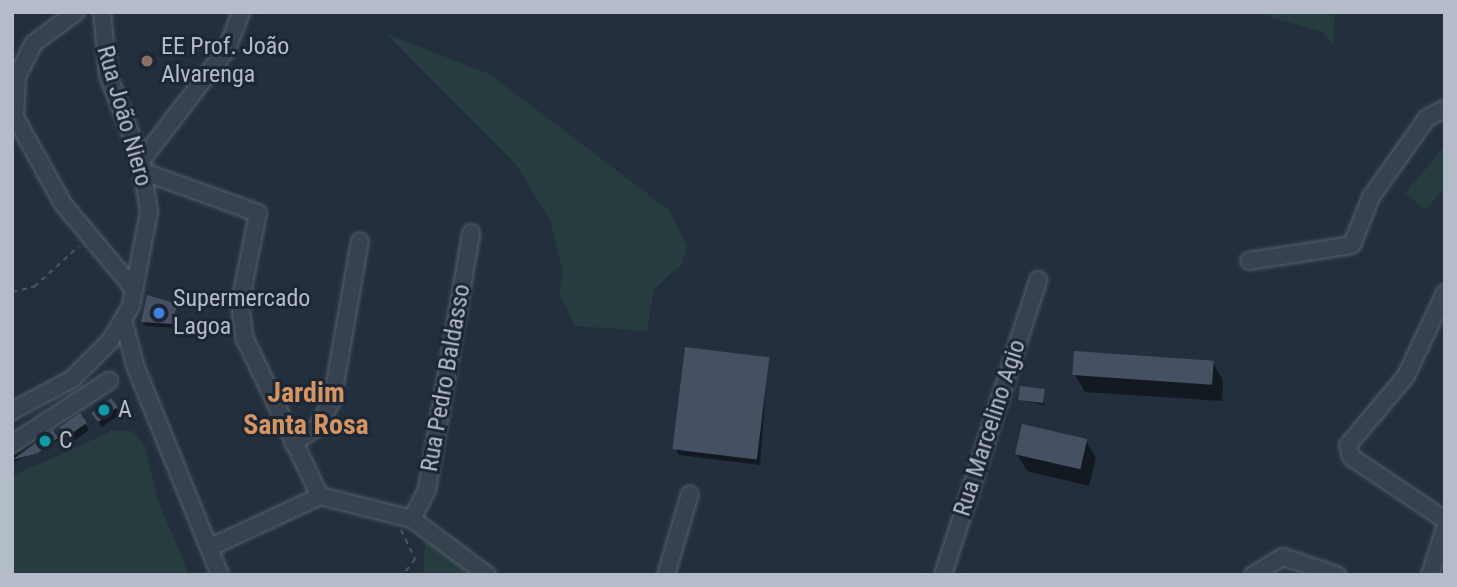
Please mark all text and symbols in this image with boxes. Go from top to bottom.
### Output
place label: EE Prof. João Alvarenga [161,33,289,89]
street label: Rua João Niero [90,42,158,190]
marker: EE Prof. João Alvarenga [139,53,155,69]
street label: Rua Pedro Baldasso [415,282,477,474]
place label: Supermercado Lagoa [173,285,310,341]
marker: Supermercado Lagoa [151,305,167,321]
street label: Rua Marcelino Agio [948,336,1032,520]
district label: Jardim Santa Rosa [243,376,369,442]
place label: A [118,396,132,424]
marker: A [96,402,112,418]
place label: C [59,427,73,455]
marker: C [37,433,53,449]

